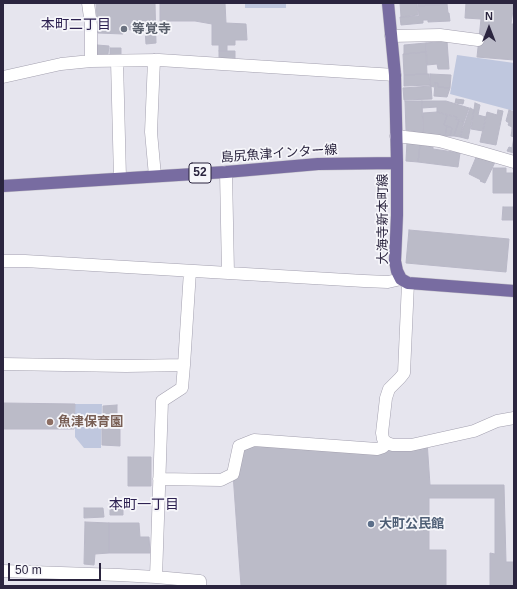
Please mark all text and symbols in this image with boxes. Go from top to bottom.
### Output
north arrow [469,8,509,48]
text: N [485,10,493,22]
district label: 本町二丁目 [41,17,111,33]
place label: 等覚寺 [132,21,171,37]
marker: 等覚寺 [119,24,129,34]
street label: 島尻魚津インター線 [220,142,338,166]
road number: 52 [189,163,211,183]
street label: 大海寺新本町線 [375,174,391,264]
place label: 魚津保育園 [58,414,123,430]
marker: 魚津保育園 [45,417,55,427]
district label: 本町一丁目 [109,497,179,513]
place label: 大町公民館 [379,516,444,532]
marker: 大町公民館 [366,519,376,529]
scale bar [10,555,103,581]
text: 50 m [15,563,42,577]

